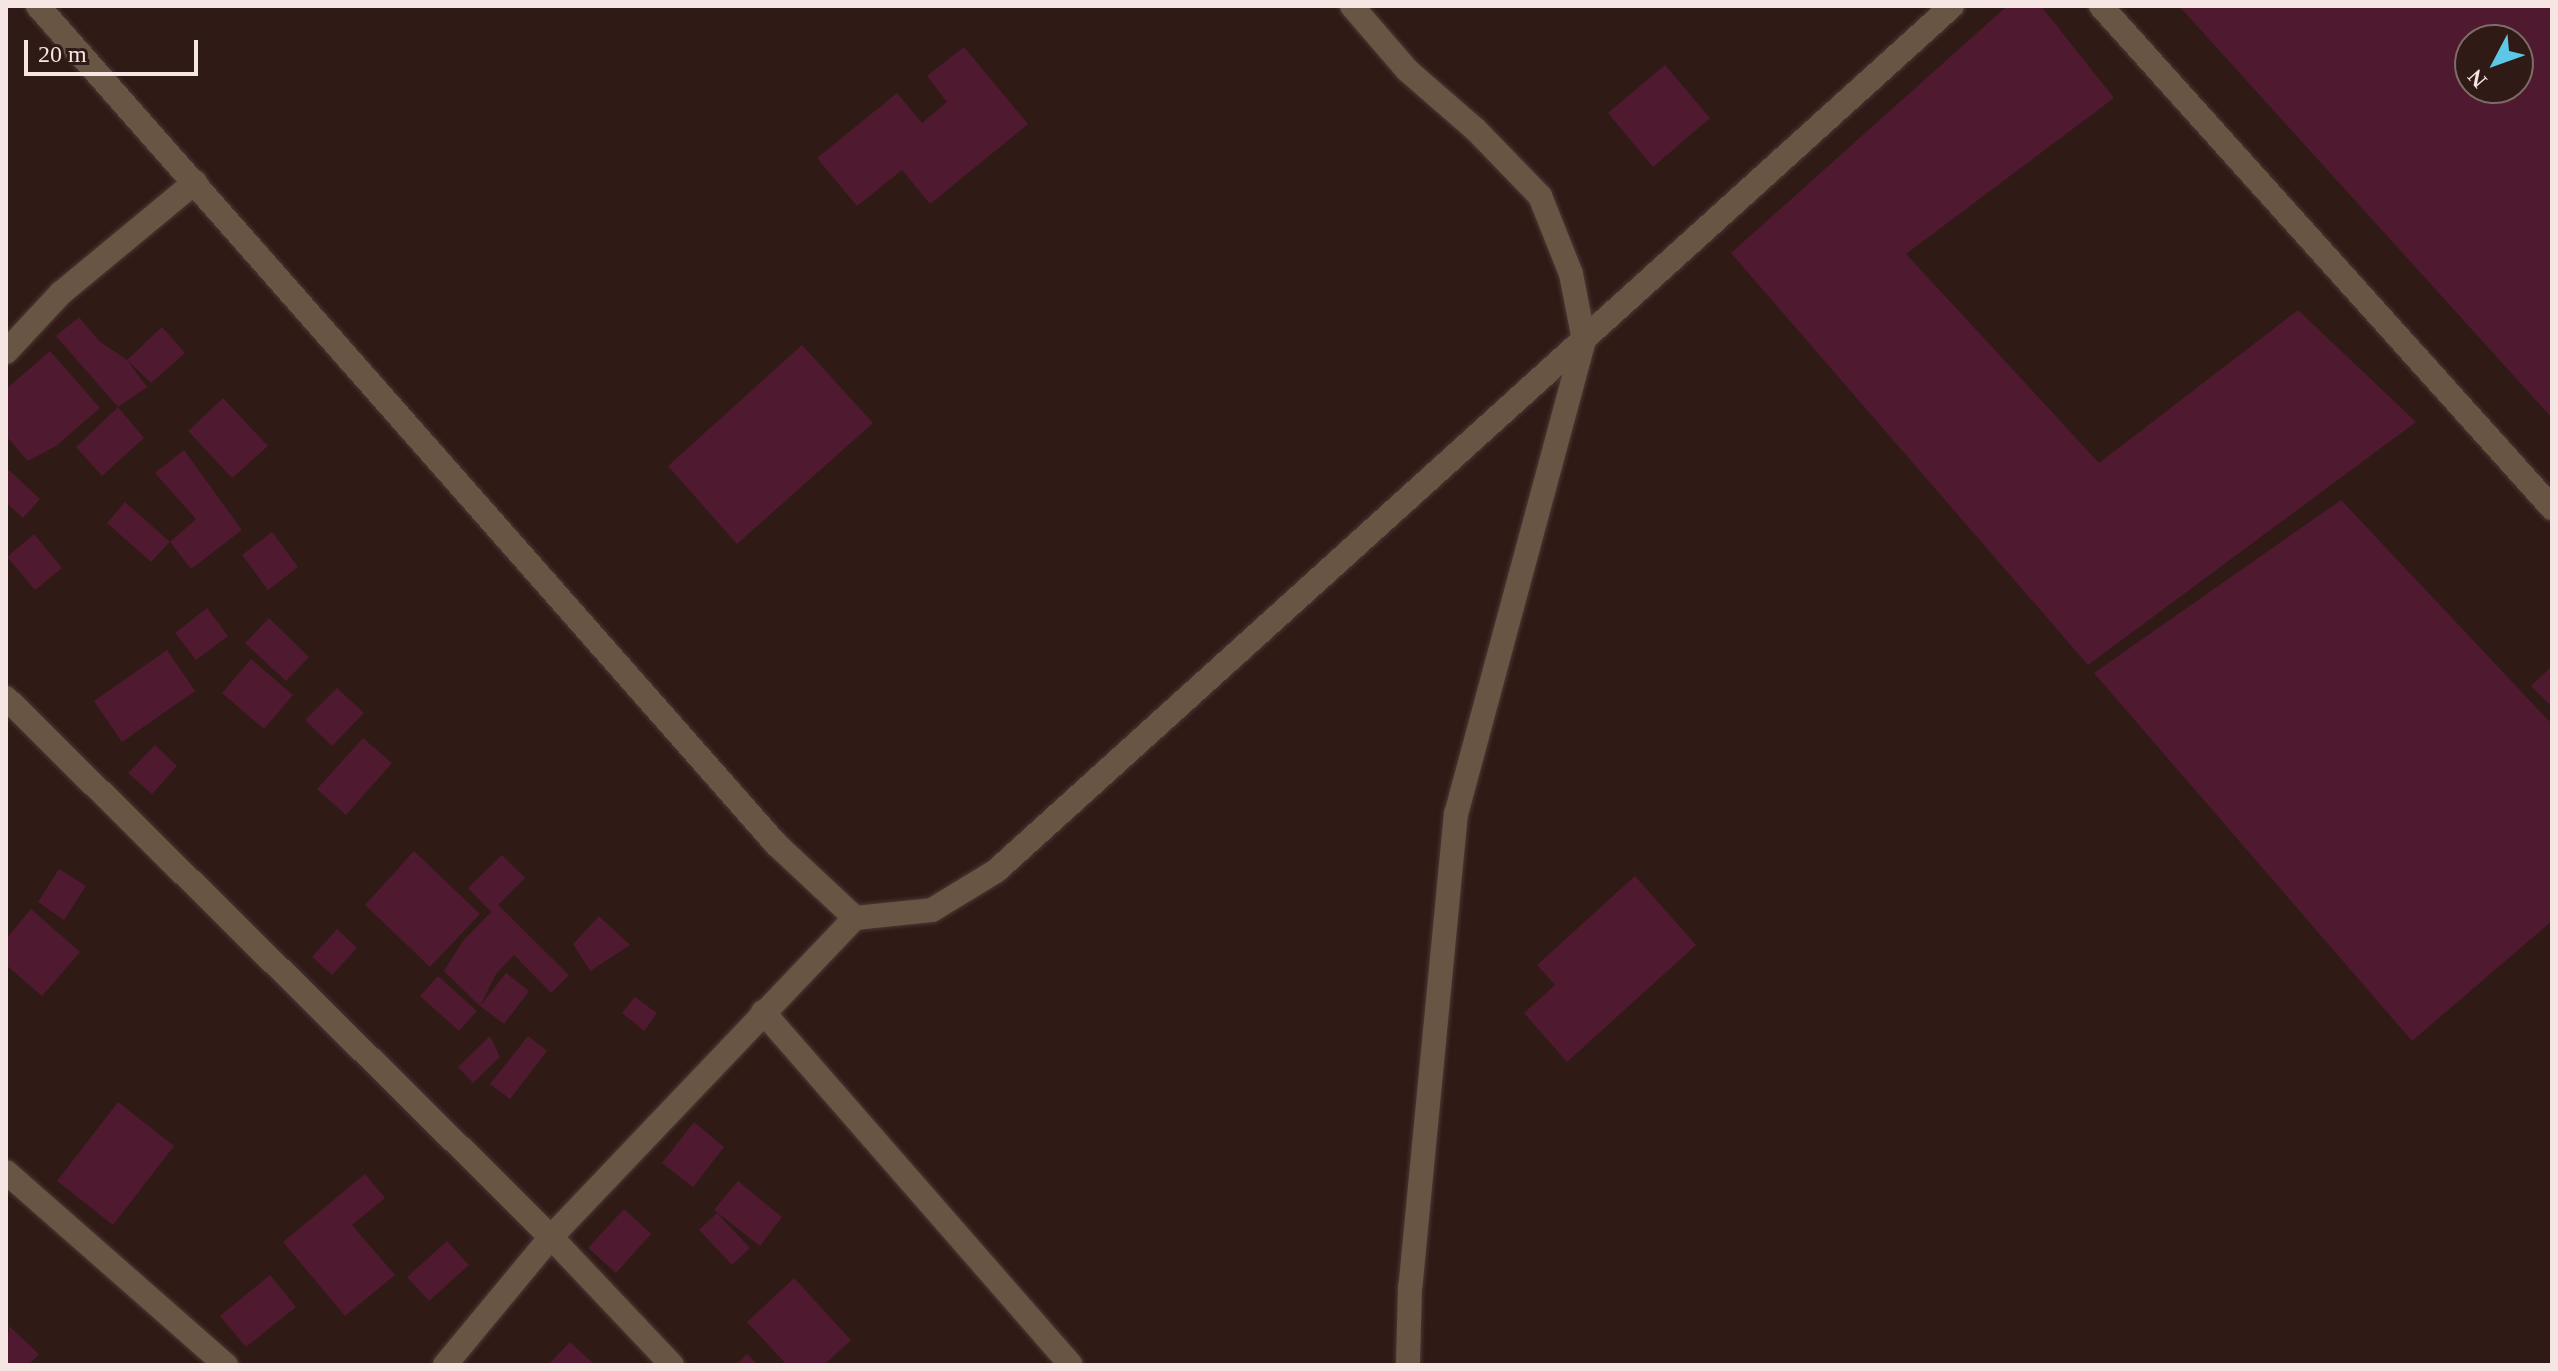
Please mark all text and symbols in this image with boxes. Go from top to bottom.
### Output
scale bar [28,24,202,74]
north arrow [2454,24,2534,104]
text: 20 m [38,41,87,67]
text: N [2462,65,2492,93]

